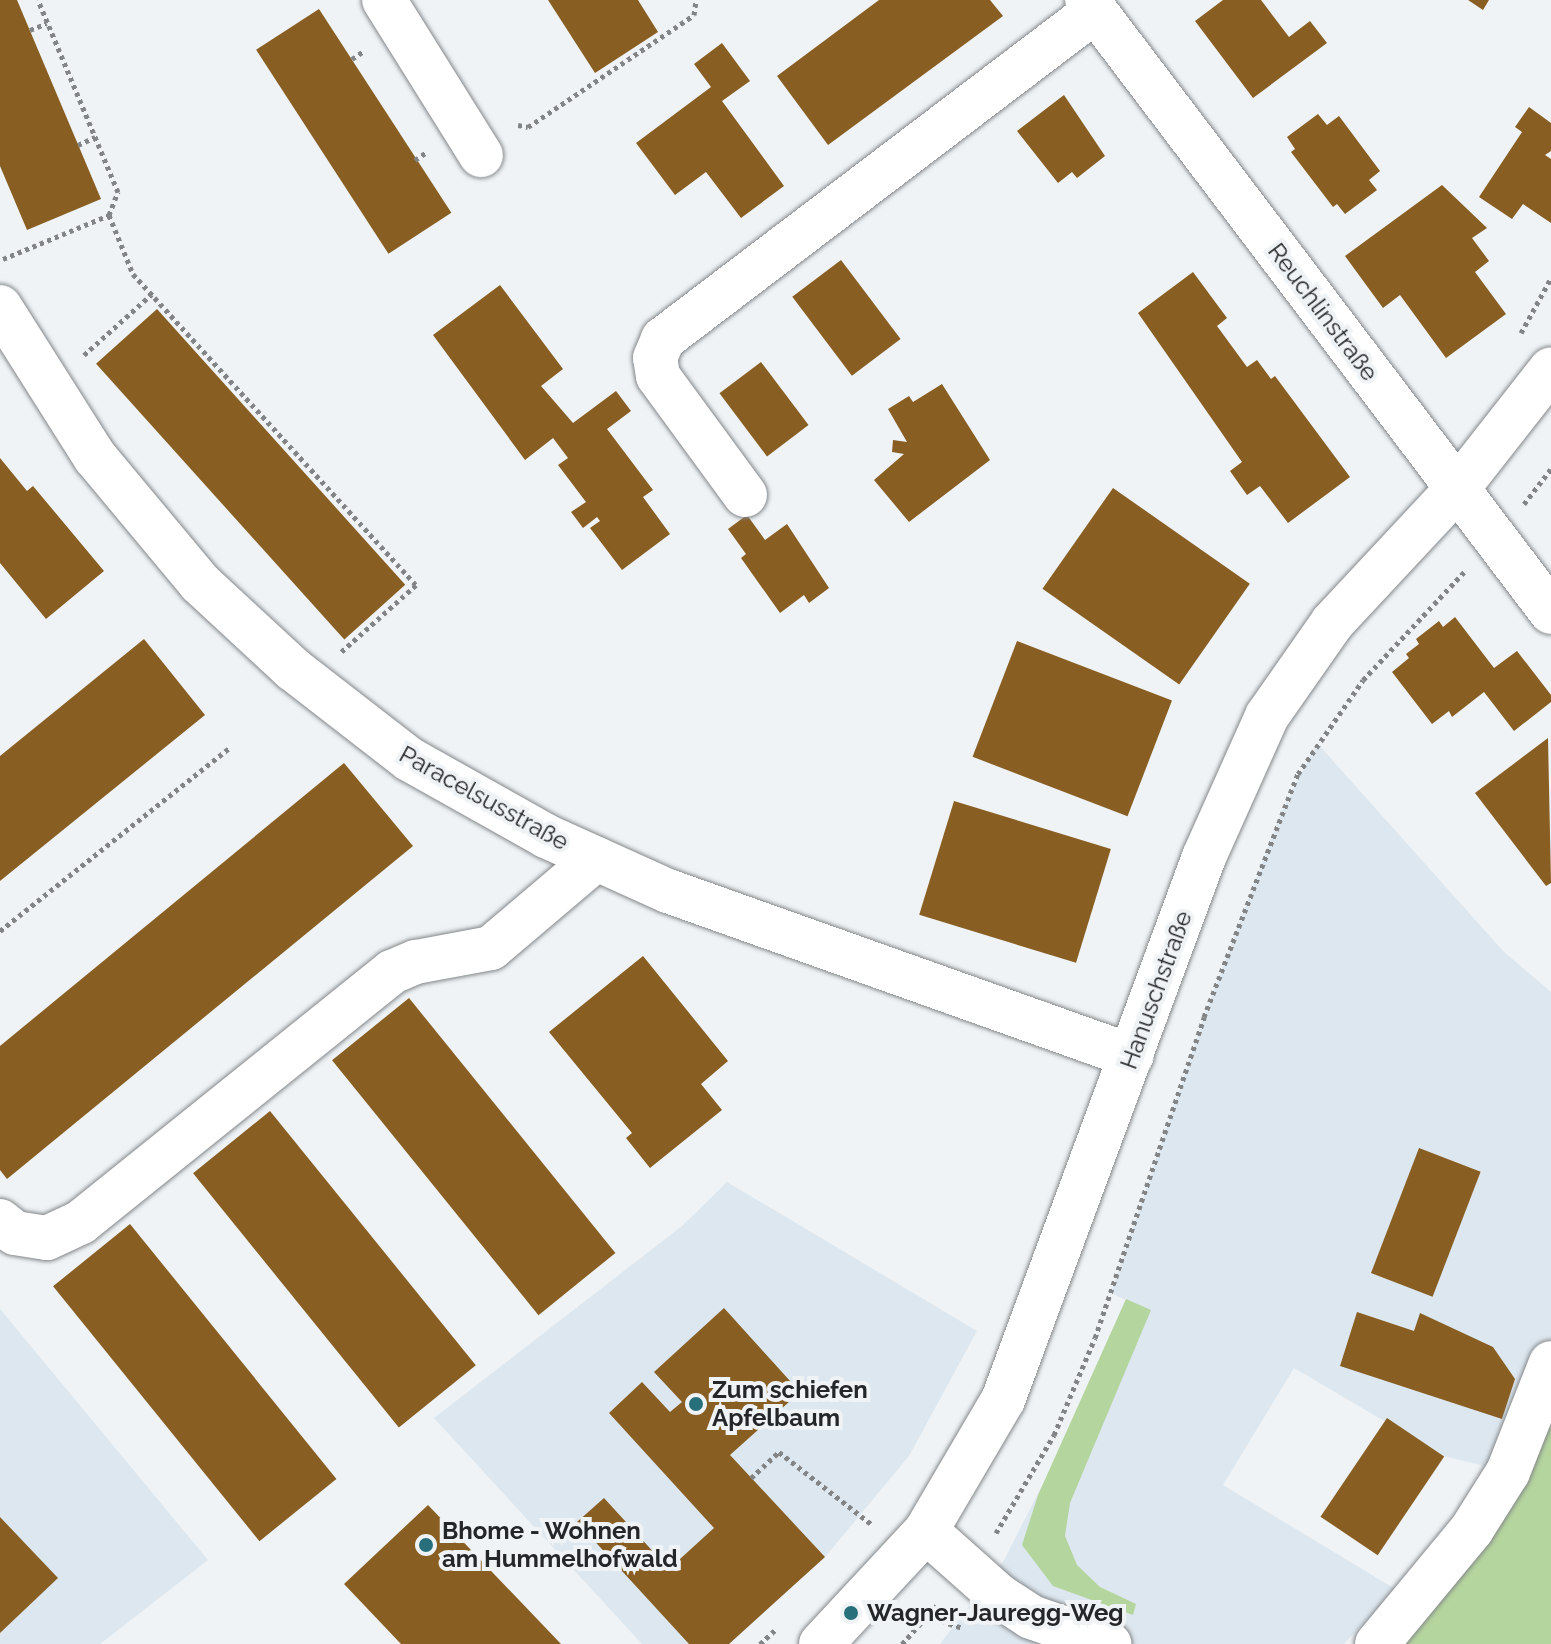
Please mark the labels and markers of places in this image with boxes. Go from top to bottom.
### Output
place label: Zum schiefen Apfelbaum [712,1376,868,1432]
marker: Zum schiefen Apfelbaum [687,1395,705,1413]
place label: Bhome - Wohnen am Hummelhofwald [442,1517,678,1573]
marker: Bhome - Wohnen am Hummelhofwald [417,1536,435,1554]
place label: Wagner-Jauregg-Weg [867,1599,1124,1627]
marker: Wagner-Jauregg-Weg [842,1604,860,1622]

